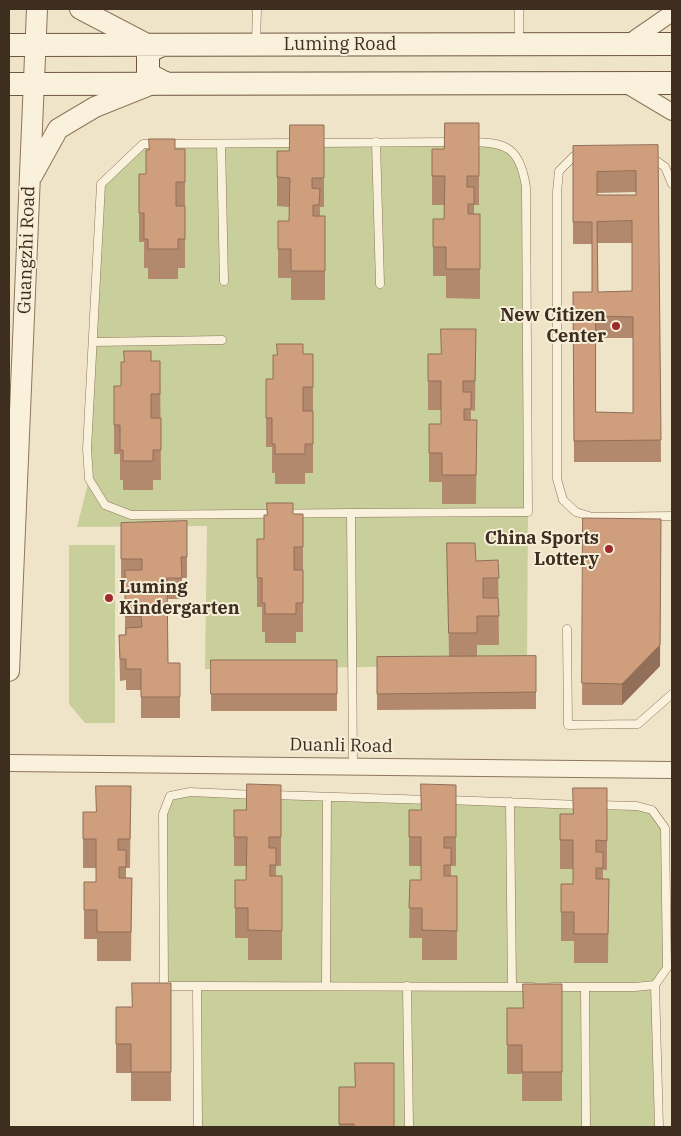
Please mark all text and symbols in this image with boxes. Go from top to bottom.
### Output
street label: Luming Road [284,34,396,56]
street label: Guangzhi Road [14,185,40,315]
place label: New Citizen Center [500,305,606,348]
marker: New Citizen Center [610,320,622,332]
place label: China Sports Lottery [485,528,599,570]
marker: China Sports Lottery [603,543,615,555]
place label: Luming Kindergarten [119,577,240,620]
marker: Luming Kindergarten [103,592,115,604]
street label: Duanli Road [289,734,393,758]

